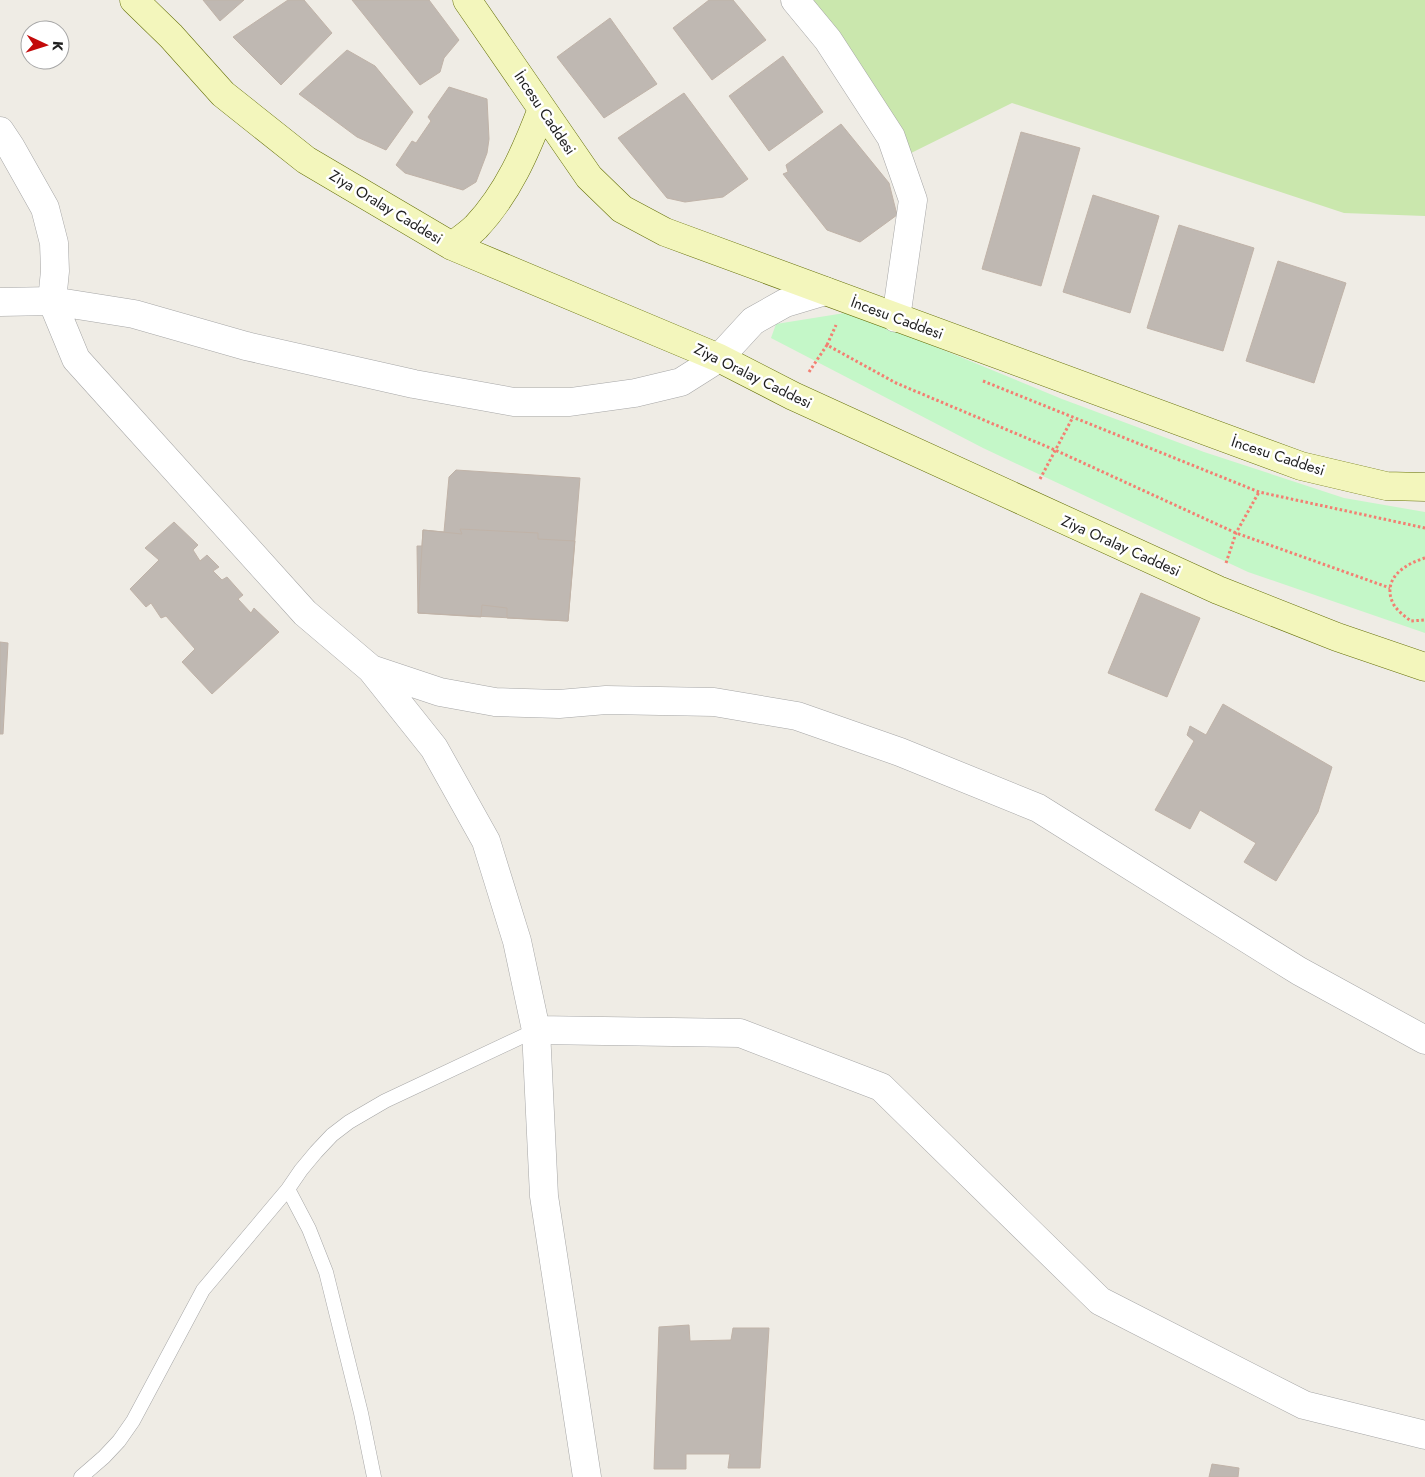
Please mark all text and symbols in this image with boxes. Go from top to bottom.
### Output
north arrow [20,20,70,70]
text: K [48,40,68,52]
street label: İncesu Caddesi [509,67,581,159]
street label: Ziya Oralay Caddesi [325,164,447,250]
street label: İncesu Caddesi [848,291,946,345]
street label: Ziya Oralay Caddesi [690,338,816,414]
street label: İncesu Caddesi [1228,431,1328,481]
street label: Ziya Oralay Caddesi [1058,510,1184,582]

